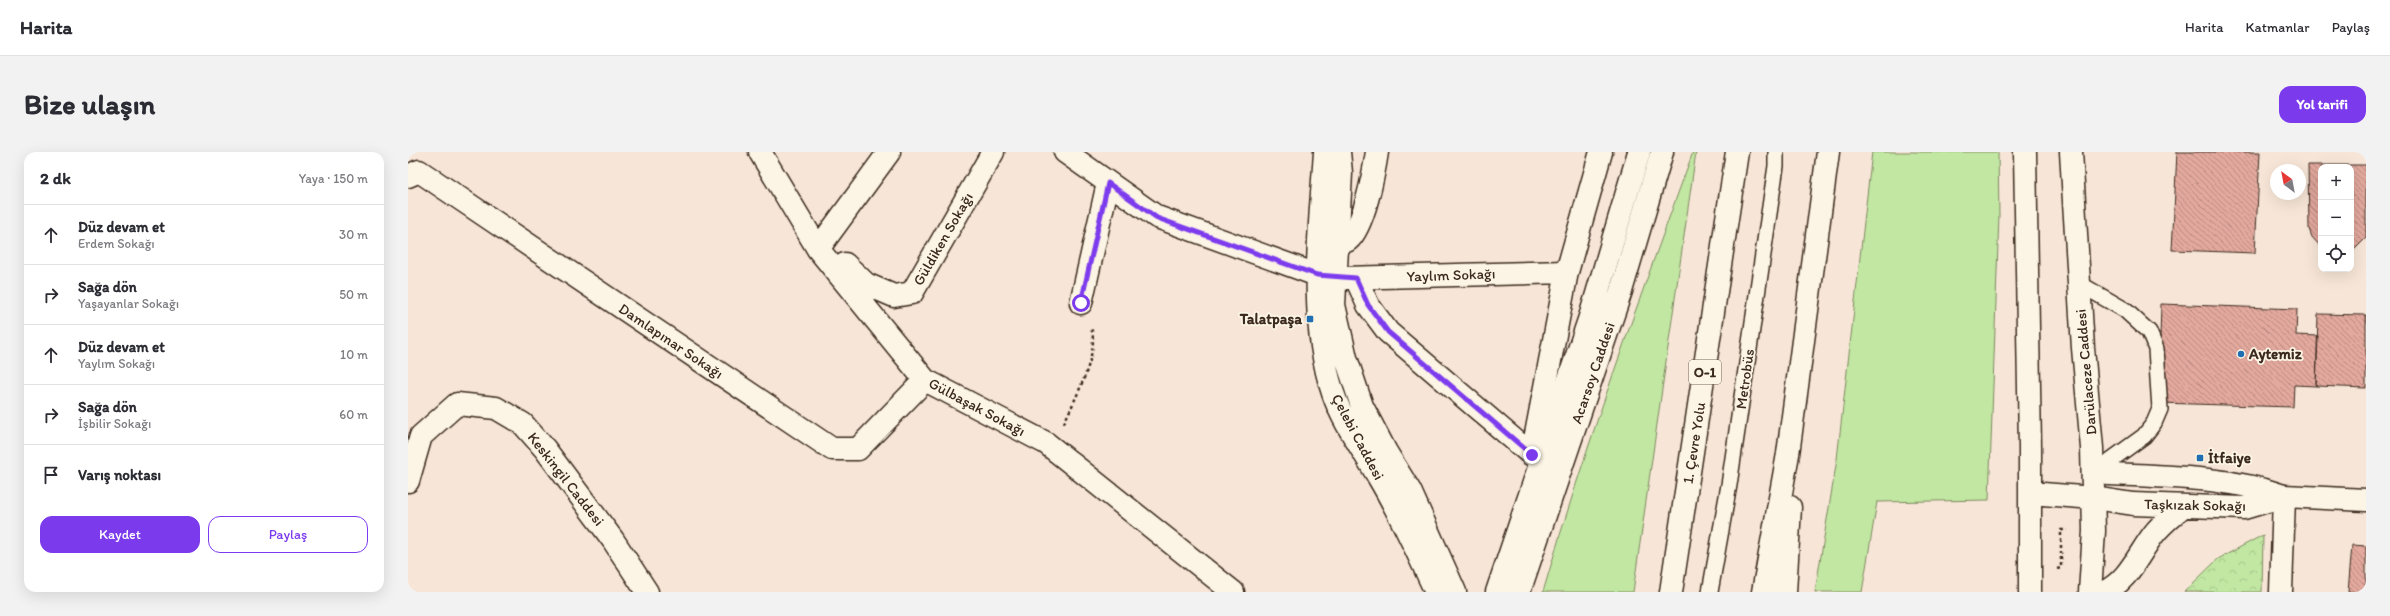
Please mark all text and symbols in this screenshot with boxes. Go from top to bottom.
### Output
text: Harita [20,16,72,39]
text: Harita [2185,19,2224,36]
text: Katmanlar [2246,19,2310,36]
text: Paylaş [2332,19,2370,36]
button: Yol tarifi [2279,86,2366,123]
text: Bize ulaşın [24,87,155,121]
north arrow [2270,164,2306,200]
map controls [2318,164,2354,272]
button: + [2318,164,2354,200]
text: 2 dk [40,168,71,188]
text: Yaya · 150 m [299,171,368,186]
street label: Güldiken Sokağı [909,189,977,289]
button: − [2318,200,2354,236]
text: Düz devam et [78,218,165,236]
icon: ahead [40,224,62,246]
text: 30 m [339,227,368,242]
text: Erdem Sokağı [78,236,155,251]
button: locate [2318,236,2354,272]
street label: Yaylım Sokağı [1406,264,1496,286]
text: Sağa dön [78,278,137,296]
icon: right [40,284,62,306]
text: 50 m [339,287,368,302]
route start [1072,294,1090,312]
text: Yaşayanlar Sokağı [78,296,179,311]
street label: Damlapınar Sokağı [615,299,727,383]
street label: Darülaceze Caddesi [2072,308,2100,436]
place label: Talatpaşa [1239,310,1302,329]
marker: Talatpaşa [1305,314,1315,324]
street label: Acarsoy Caddesi [1567,320,1619,426]
text: Düz devam et [78,338,165,356]
icon: ahead [40,344,62,366]
place label: Aytemiz [2248,345,2303,364]
text: 10 m [340,347,368,362]
street label: Metrobüs [1732,347,1758,410]
marker: Aytemiz [2236,349,2246,359]
text: Yaylım Sokağı [78,356,155,371]
road number: O-1 [1689,360,1721,384]
street label: Gülbaşak Sokağı [926,374,1028,440]
street label: Çelebi Caddesi [1328,391,1388,483]
text: Sağa dön [78,398,137,416]
street label: 1. Çevre Yolu [1679,401,1709,485]
icon: right [40,404,62,426]
text: 60 m [339,407,368,422]
text: İşbilir Sokağı [78,416,151,431]
street label: Keskingil Caddesi [524,429,608,529]
route end [1523,446,1541,464]
place label: İtfaiye [2208,449,2251,468]
marker: İtfaiye [2195,453,2205,463]
icon: arrive [40,464,62,486]
text: Varış noktası [78,466,161,484]
street label: Taşkızak Sokağı [2144,495,2246,515]
button: Kaydet [40,516,200,553]
button: Paylaş [208,516,368,553]

